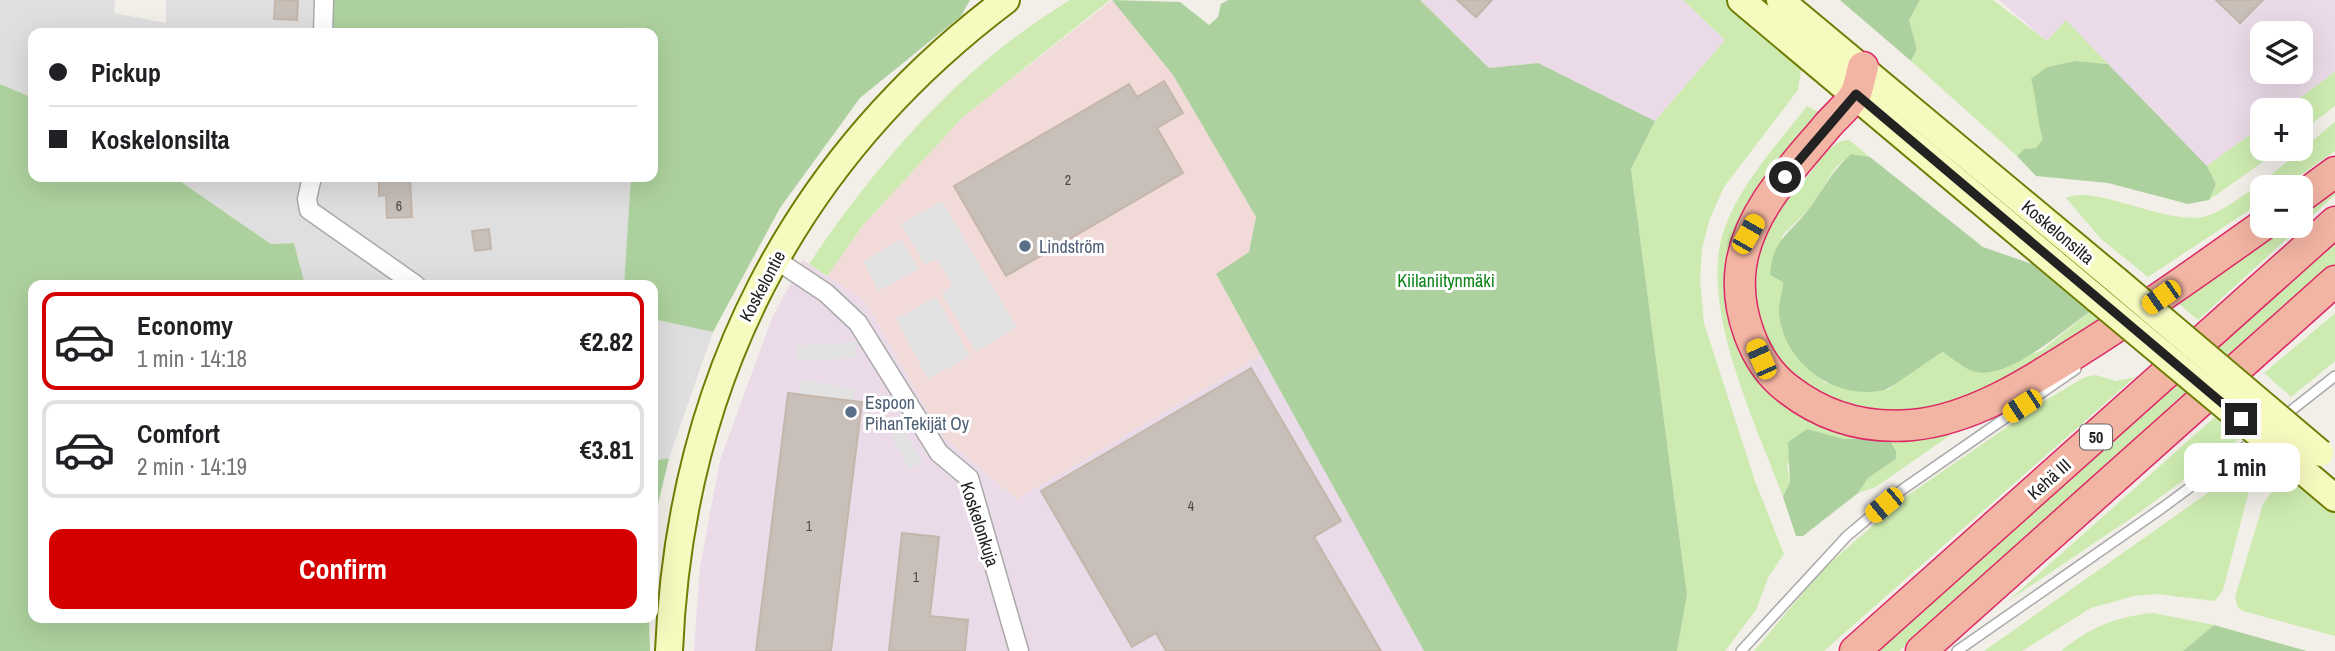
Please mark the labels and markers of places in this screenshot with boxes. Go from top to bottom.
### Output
place label: Lindström [1039,234,1105,259]
marker: Lindström [1017,238,1033,254]
place label: Espoon PihanTekijät Oy [865,390,970,436]
marker: Espoon PihanTekijät Oy [843,404,859,420]

